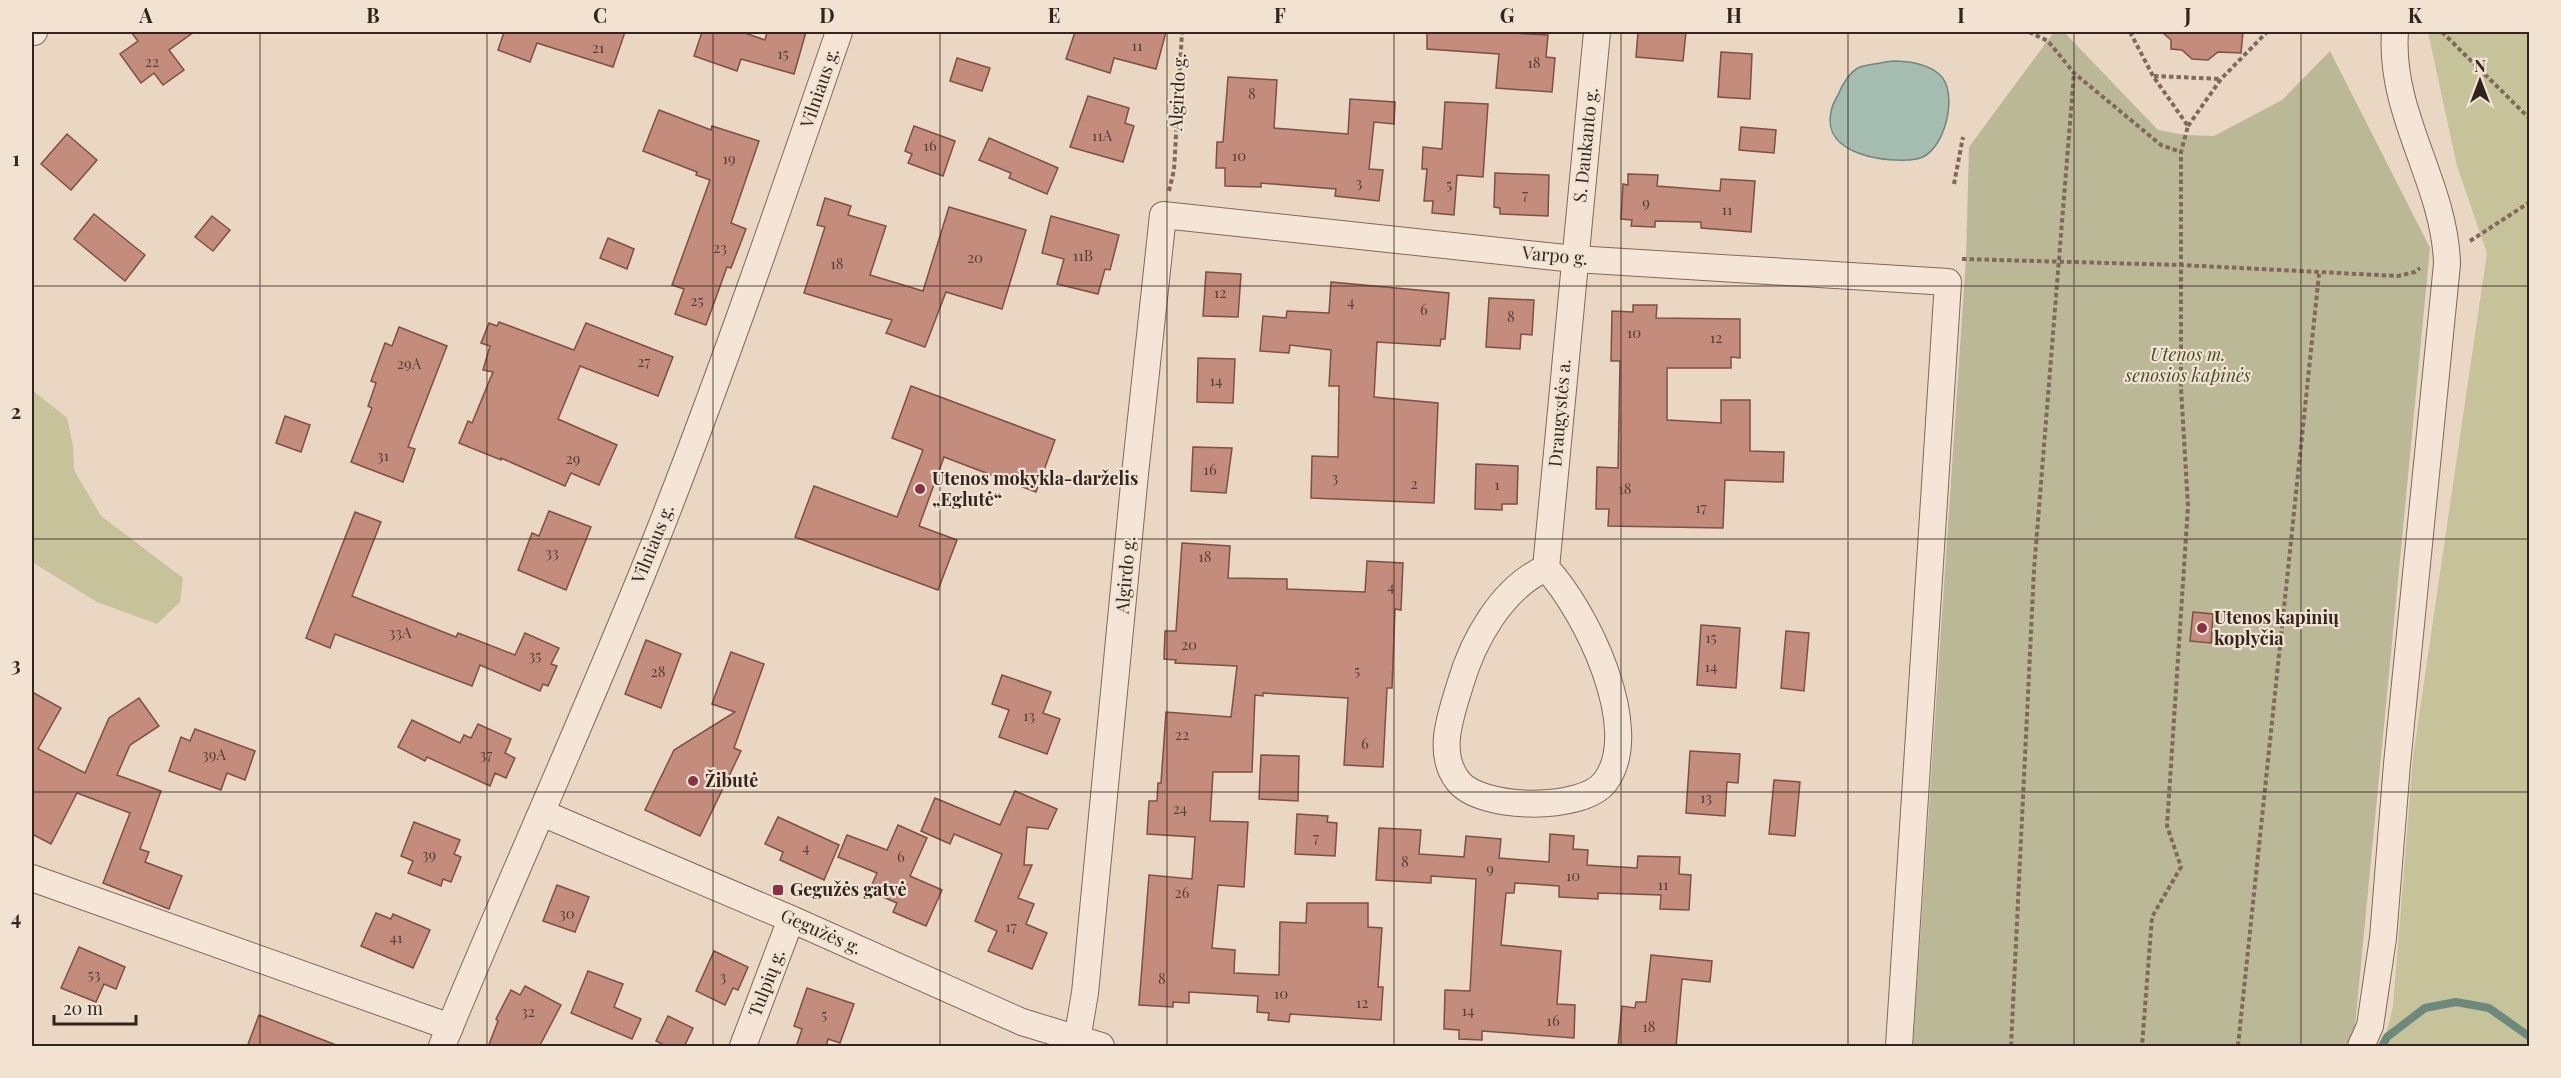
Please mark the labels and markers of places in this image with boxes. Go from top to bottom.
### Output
place label: Utenos mokykla-darželis „Eglutė“ [932,466,1138,511]
marker: Utenos mokykla-darželis „Eglutė“ [913,482,927,496]
place label: Utenos kapinių koplyčia [2214,605,2339,650]
marker: Utenos kapinių koplyčia [2195,621,2209,635]
place label: Žibutė [705,768,758,792]
marker: Žibutė [686,774,700,788]
place label: Gegužės gatvė [790,877,907,901]
marker: Gegužės gatvė [771,883,785,897]

